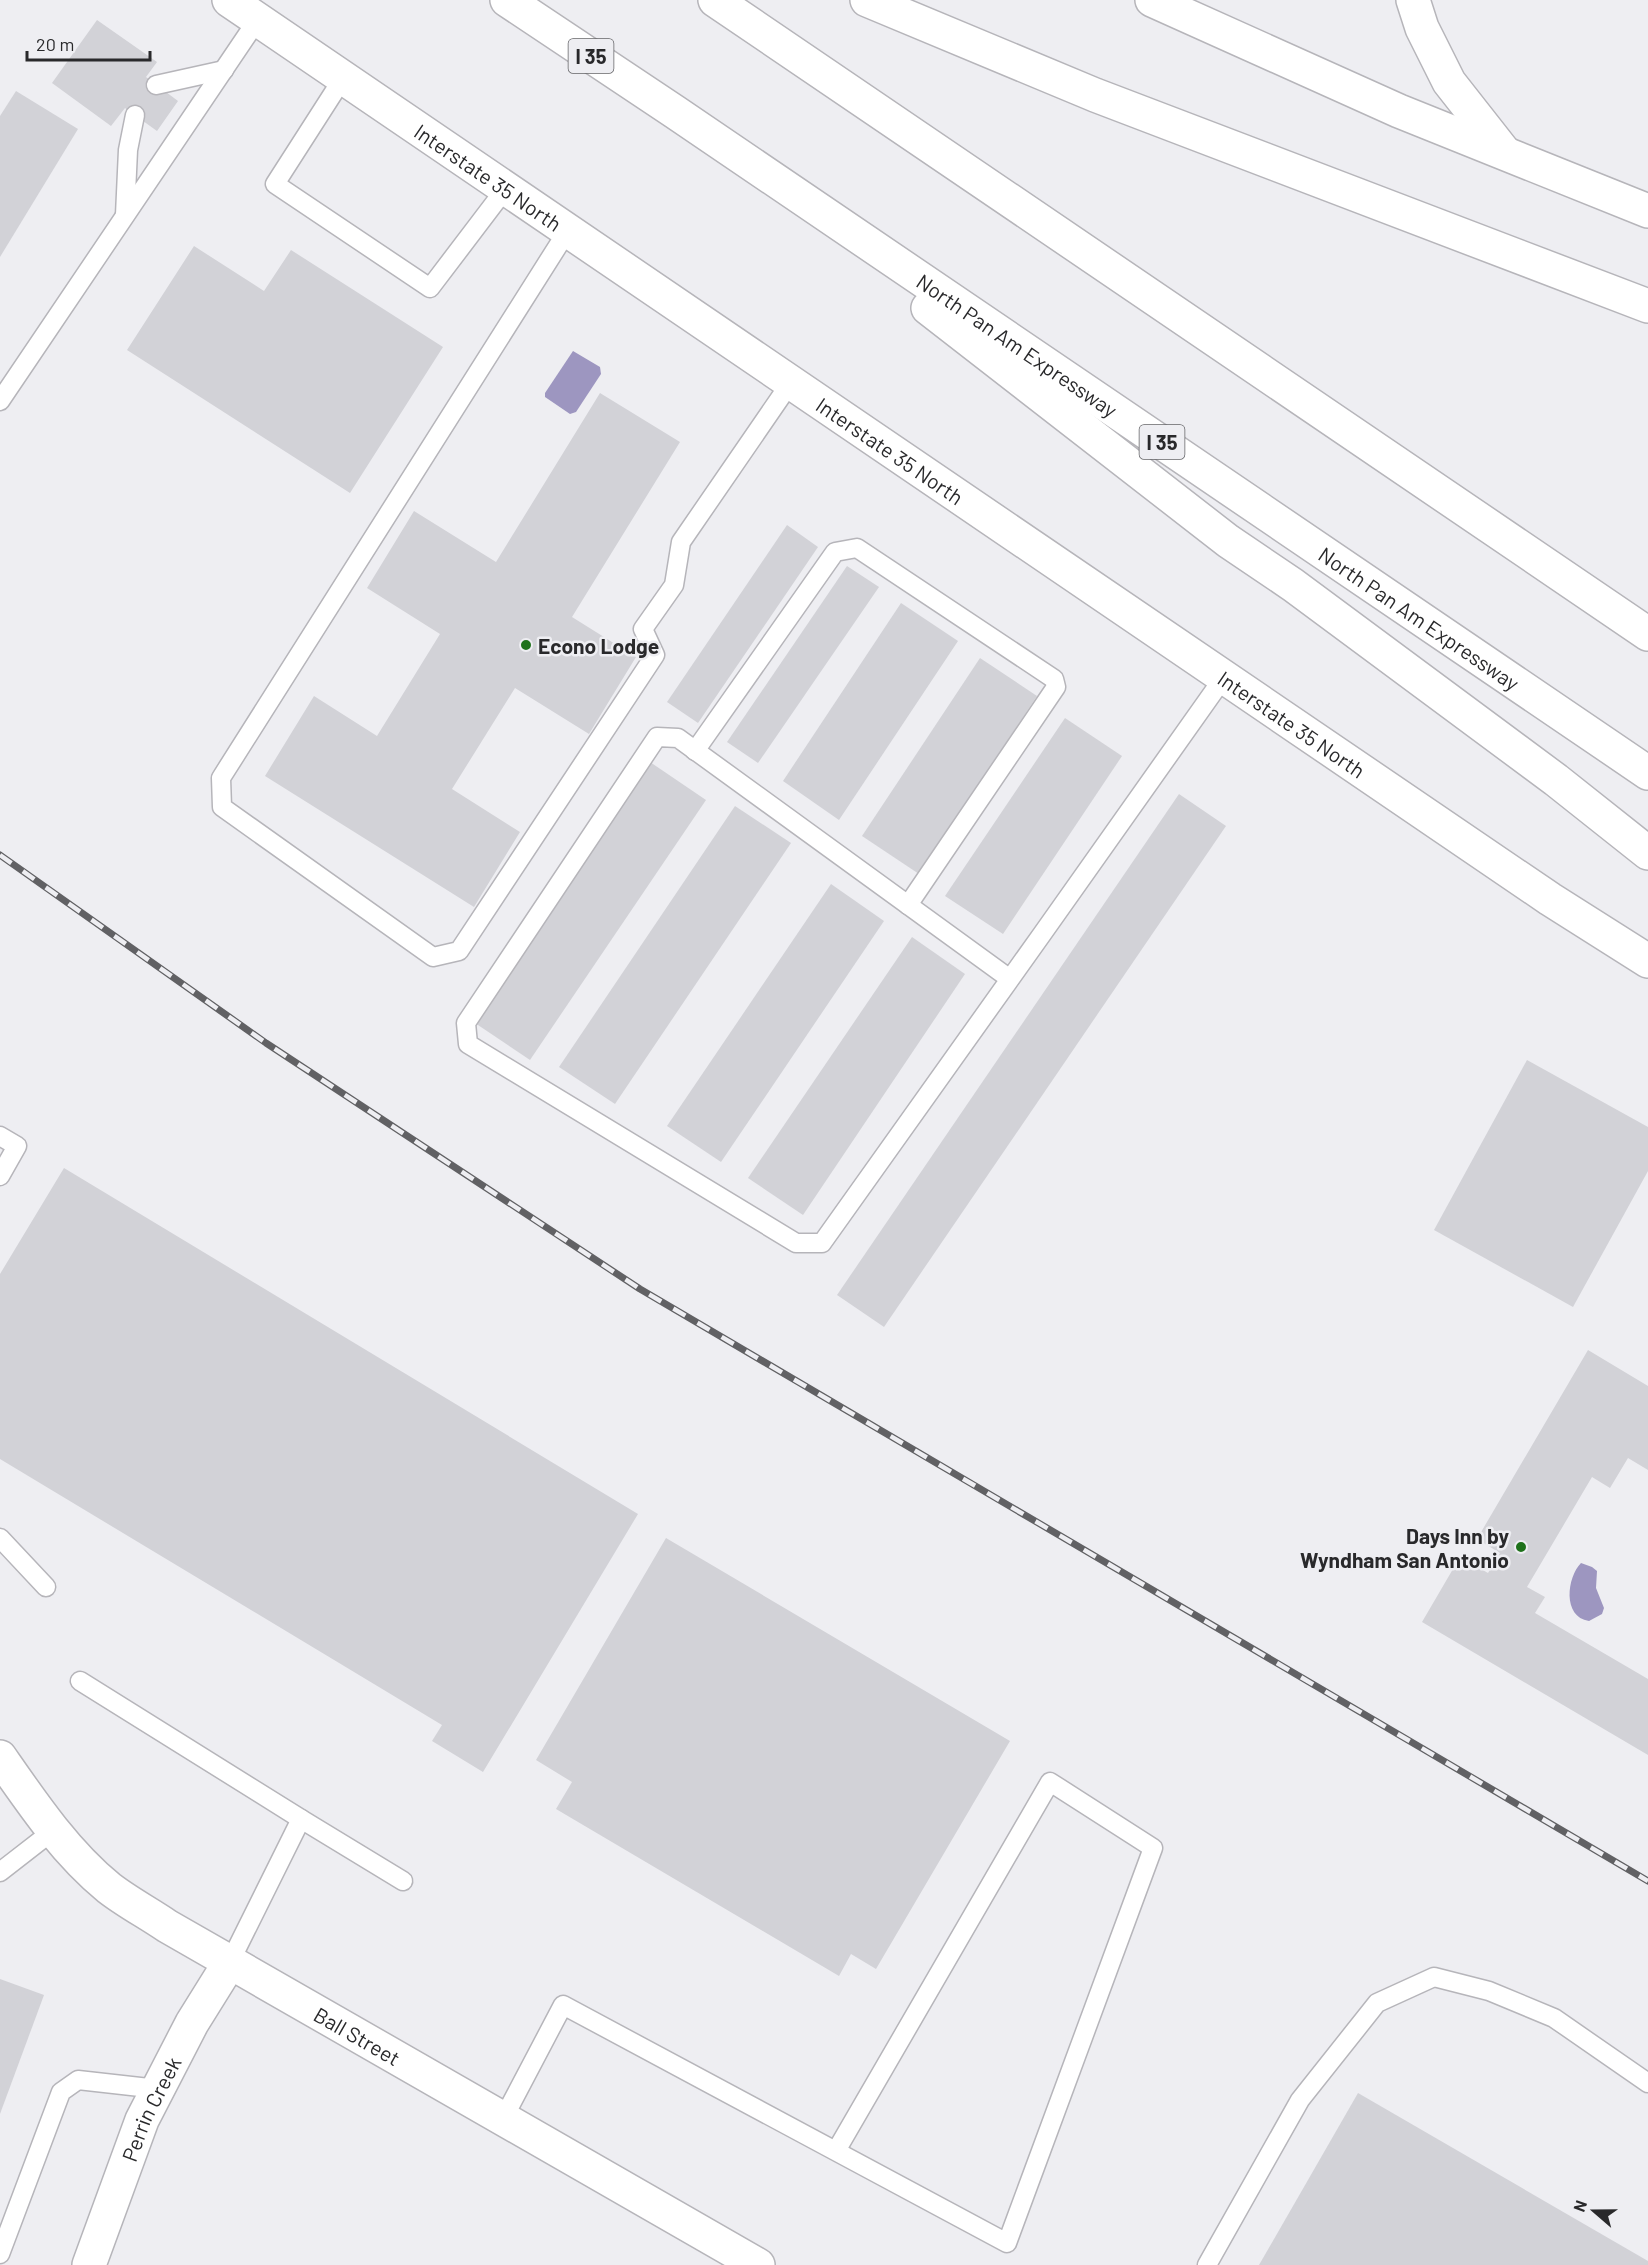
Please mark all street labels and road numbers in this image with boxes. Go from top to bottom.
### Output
road number: I 35 [568,39,614,73]
street label: Interstate 35 North [410,118,567,236]
street label: North Pan Am Expressway [912,268,1123,422]
street label: Interstate 35 North [812,391,969,509]
road number: I 35 [1140,425,1184,459]
street label: North Pan Am Expressway [1314,541,1525,695]
street label: Interstate 35 North [1214,665,1370,782]
street label: Ball Street [310,2001,405,2070]
street label: Perrin Creek [116,2052,185,2164]

